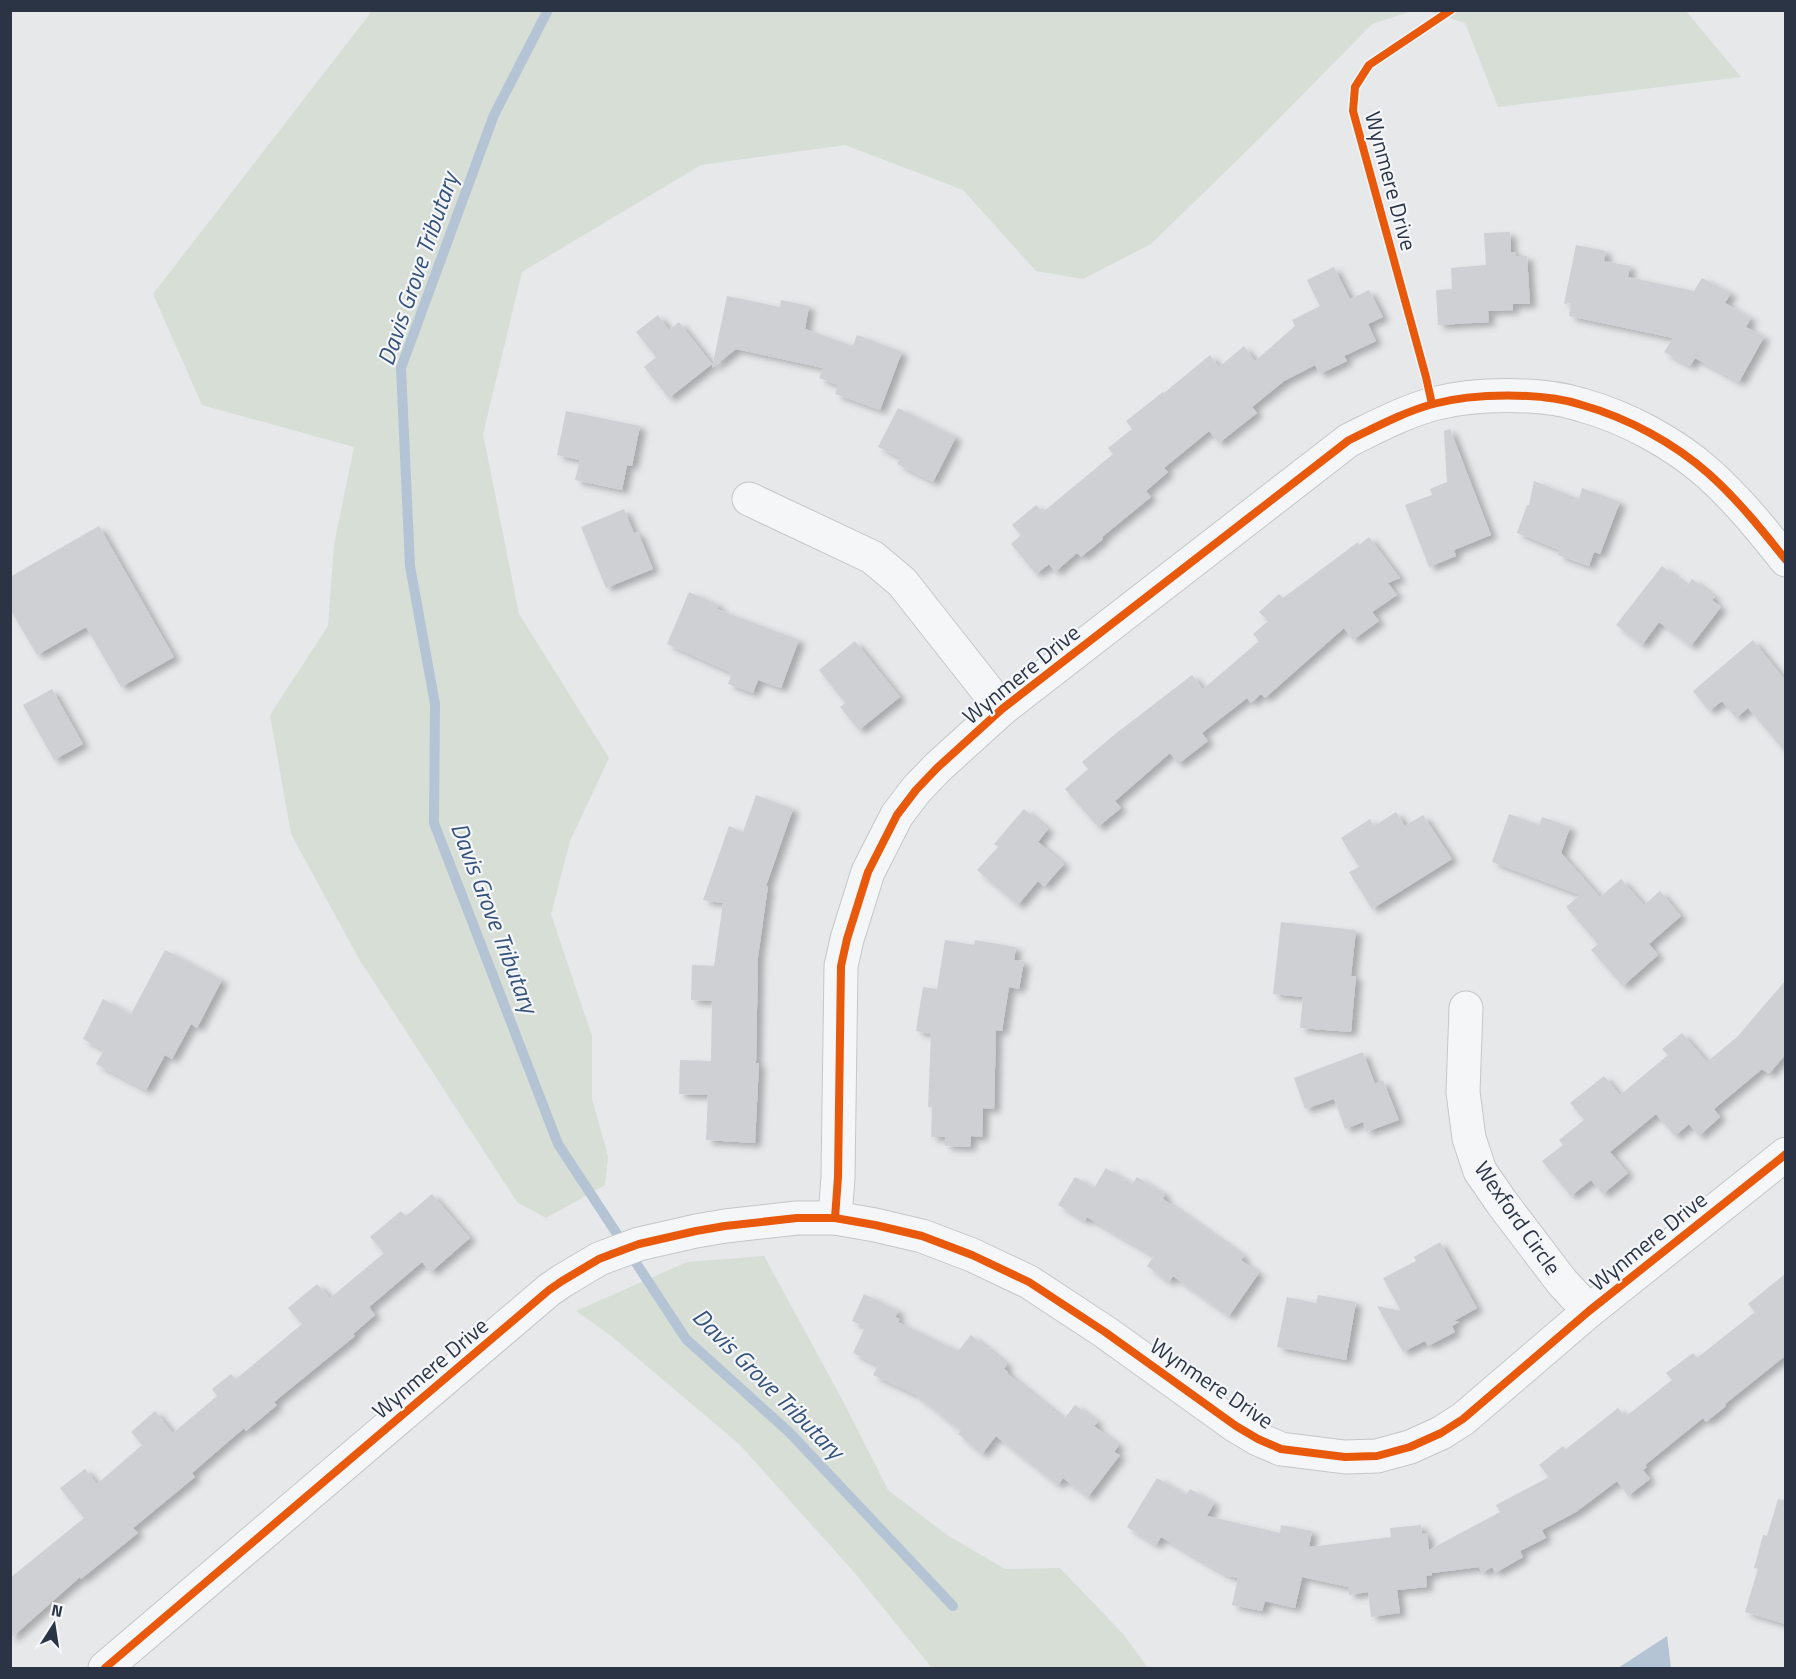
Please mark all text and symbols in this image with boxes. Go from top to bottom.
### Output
street label: Wynmere Drive [1356,108,1426,254]
water label: Davis Grove Tributary [367,165,468,370]
street label: Wynmere Drive [955,616,1087,732]
water label: Davis Grove Tributary [442,817,549,1021]
street label: Wexford Circle [1466,1154,1570,1282]
street label: Wynmere Drive [1582,1183,1714,1299]
water label: Davis Grove Tributary [685,1299,855,1470]
street label: Wynmere Drive [364,1309,496,1427]
street label: Wynmere Drive [1143,1329,1281,1437]
north arrow [24,1595,84,1655]
text: N [49,1597,65,1623]

